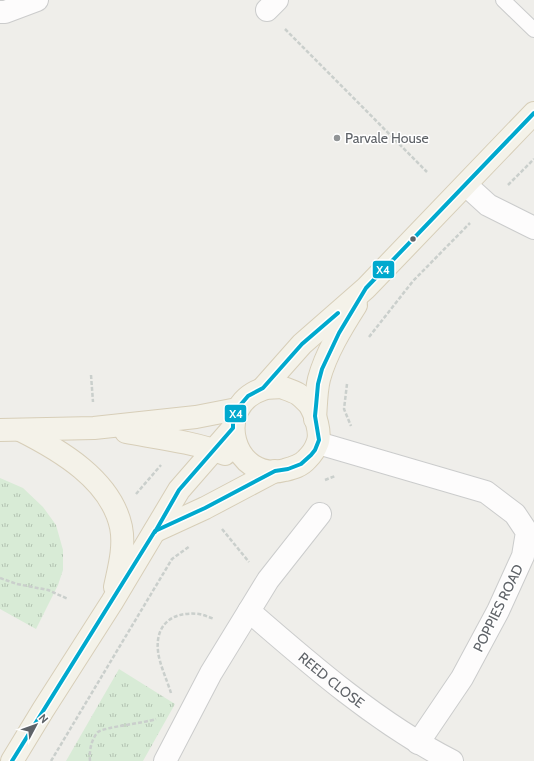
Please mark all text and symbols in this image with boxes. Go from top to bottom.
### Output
place label: Parvale House [345,129,429,147]
marker: Parvale House [332,133,342,143]
unlabelled marker [408,234,418,244]
line badge: X4 [372,260,395,279]
text: X4 [375,263,390,277]
line badge: X4 [224,404,247,423]
text: X4 [228,407,243,421]
street label: POPPIES ROAD [469,561,527,655]
street label: REED CLOSE [295,648,368,712]
north arrow [16,705,56,745]
text: N [36,711,51,726]

